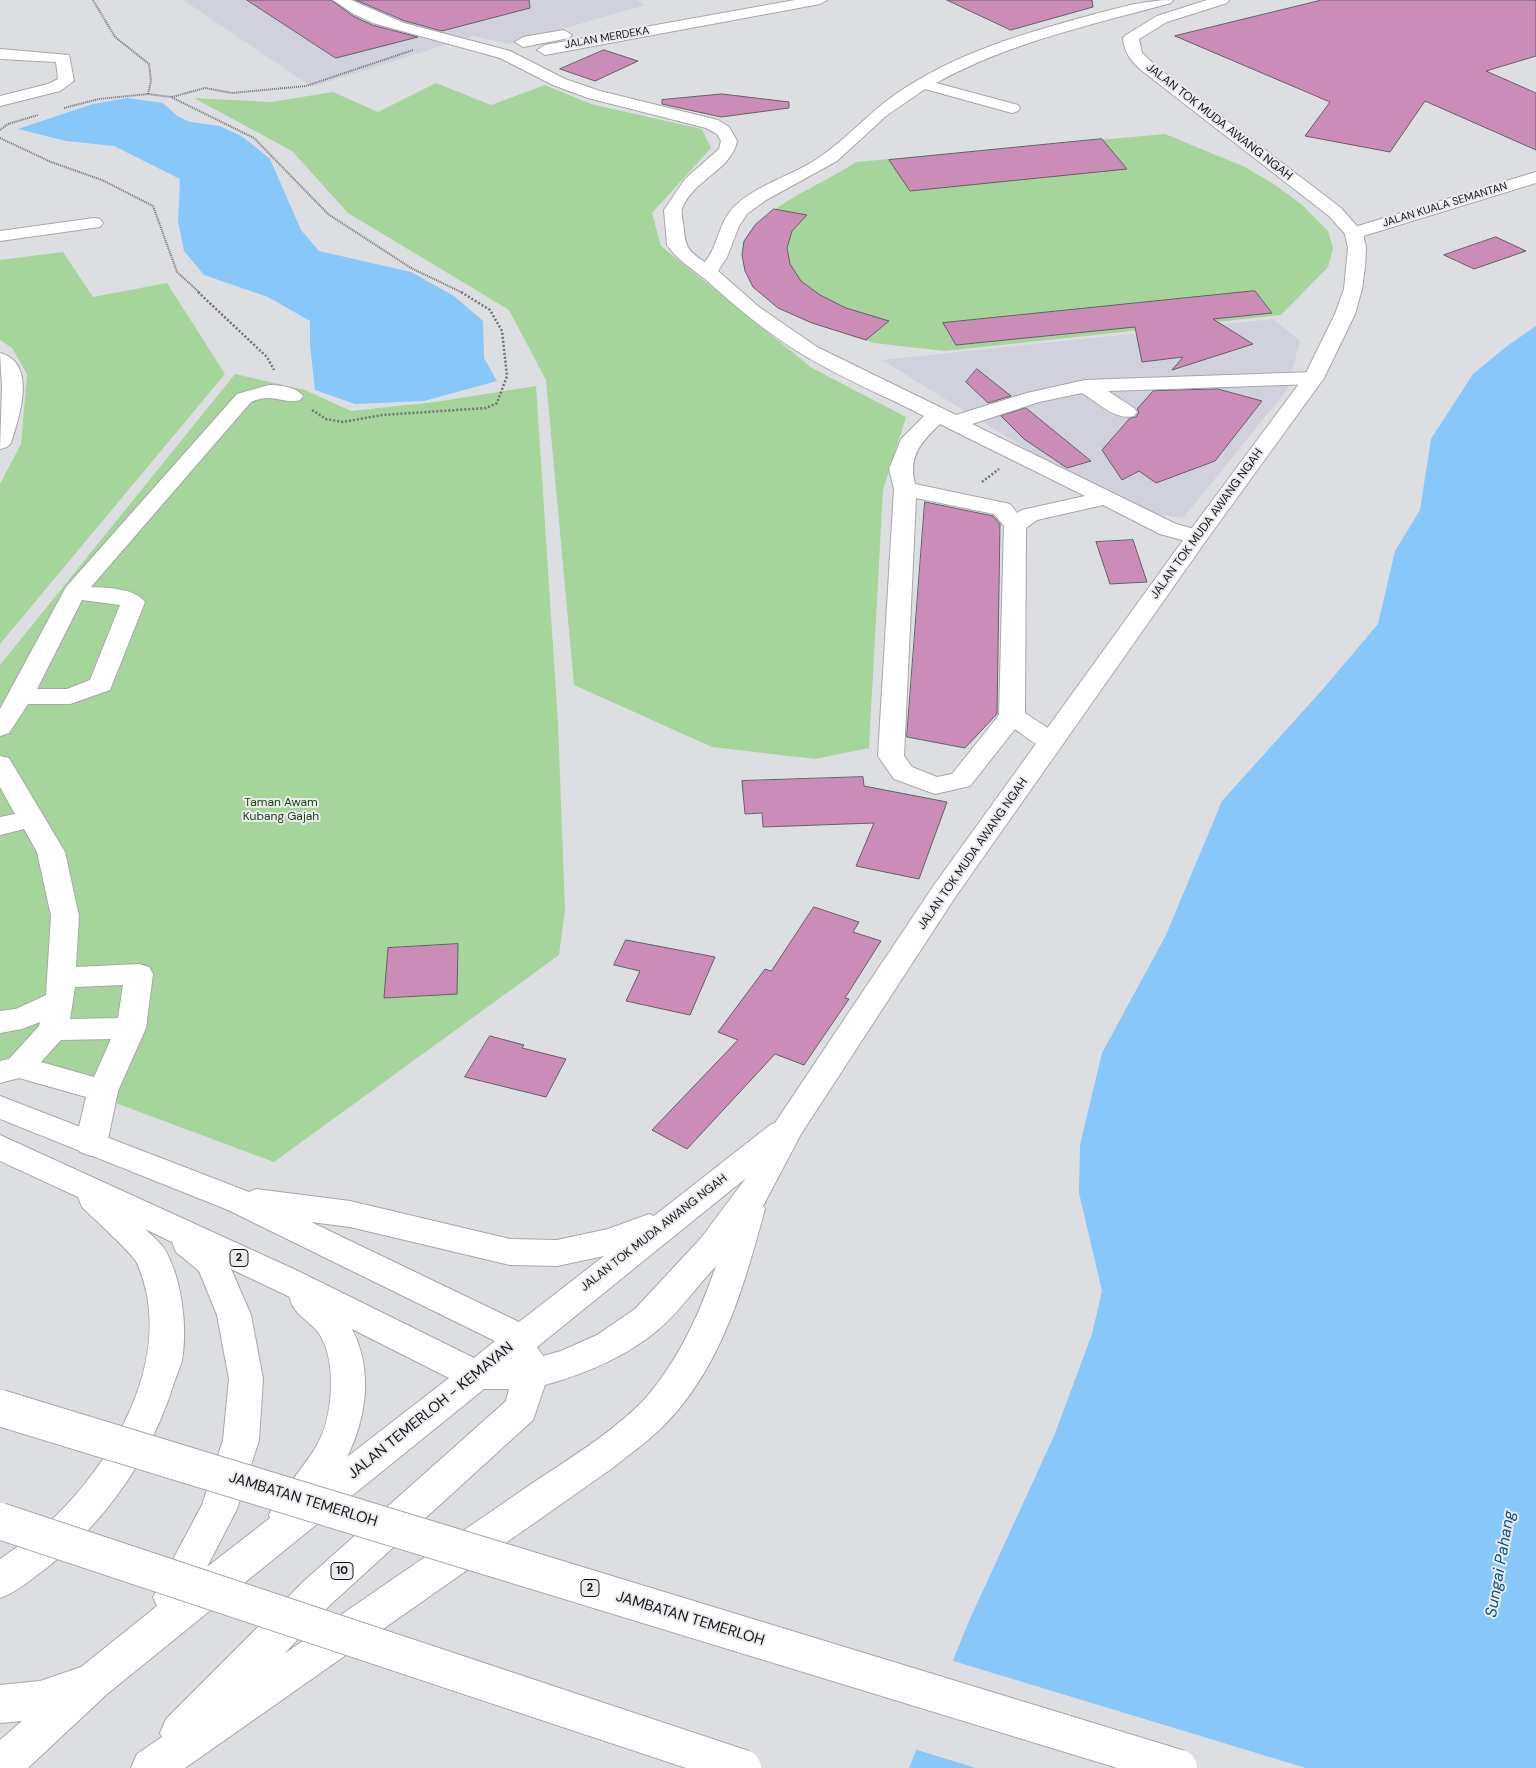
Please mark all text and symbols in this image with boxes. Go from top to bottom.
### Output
street label: JALAN MERDEKA [564,24,650,52]
street label: JALAN TOK MUDA AWANG NGAH [1143,60,1295,184]
street label: JALAN KUALA SEMANTAN [1381,180,1509,230]
street label: JALAN TOK MUDA AWANG NGAH [1148,446,1266,602]
street label: JALAN TOK MUDA AWANG NGAH [915,775,1031,933]
park label: Taman Awam Kubang Gajah [243,796,319,824]
street label: JALAN TOK MUDA AWANG NGAH [578,1171,730,1295]
road number: 2 [230,1250,248,1266]
street label: JALAN TEMERLOH - KEMAYAN [345,1339,517,1483]
street label: JAMBATAN TEMERLOH [227,1469,379,1531]
water label: Sungai Pahang [1482,1509,1520,1619]
road number: 10 [331,1562,353,1580]
road number: 2 [581,1580,599,1596]
street label: JAMBATAN TEMERLOH [614,1588,766,1650]

